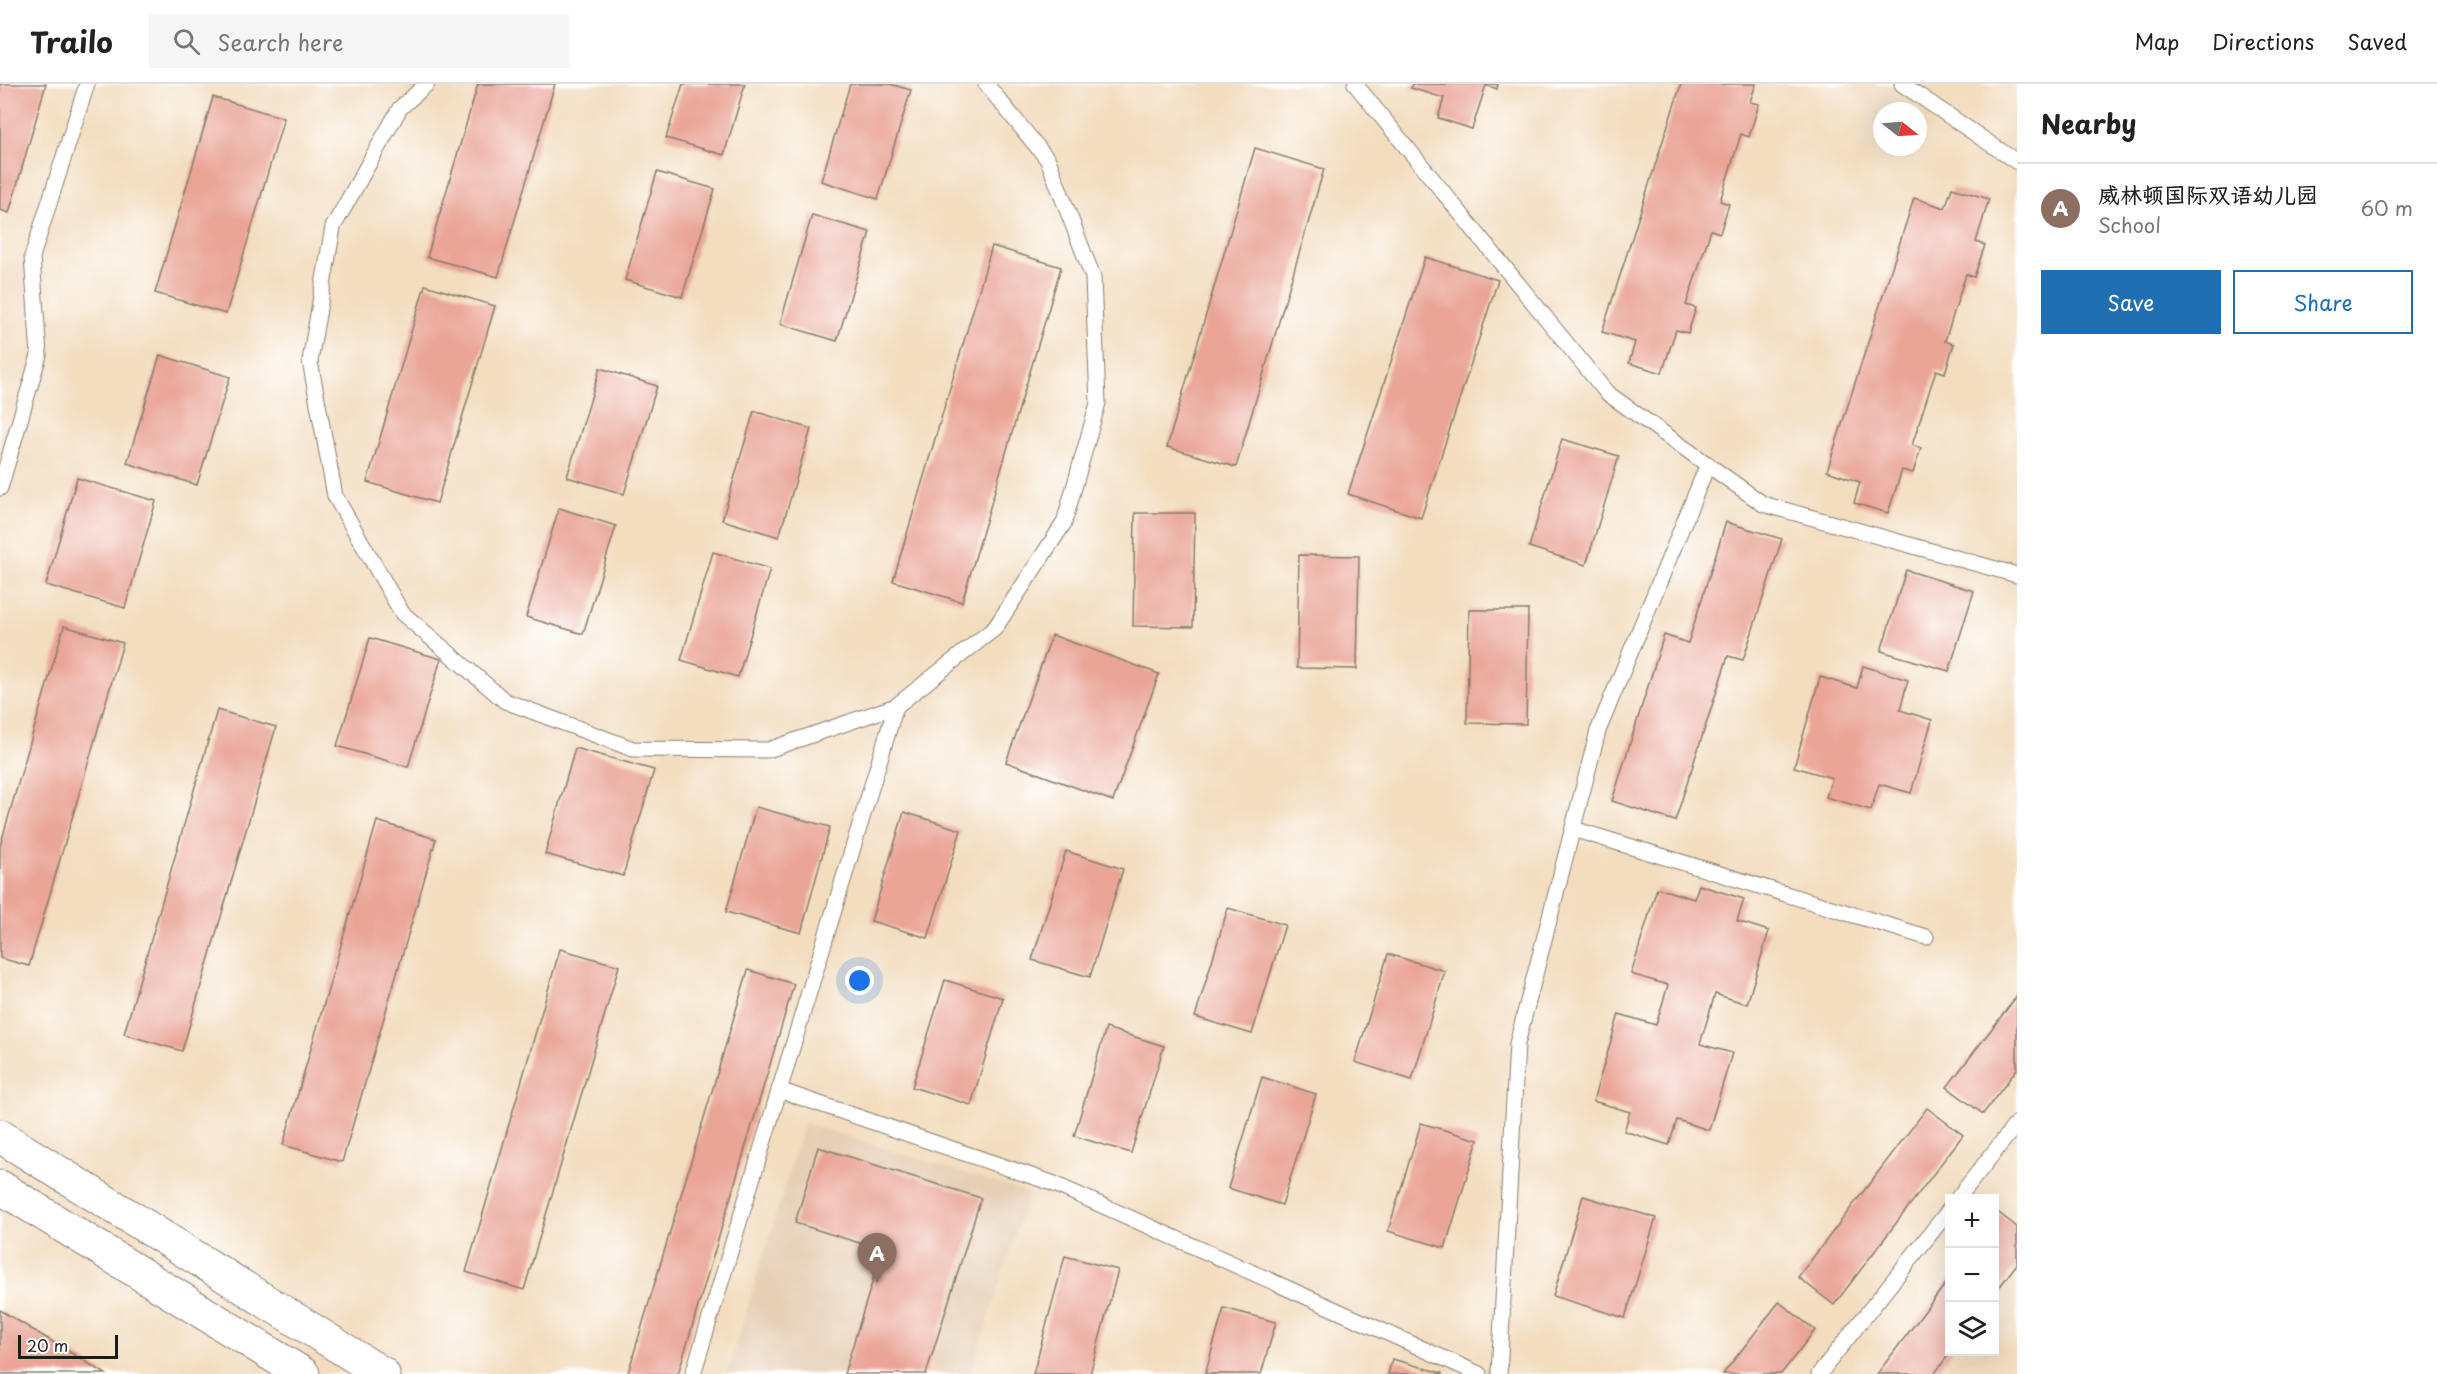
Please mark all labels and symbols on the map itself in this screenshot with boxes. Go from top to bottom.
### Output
north arrow [1873,102,1927,156]
your location [845,966,874,995]
pin: A [858,1234,896,1283]
scale bar [18,1332,118,1360]

